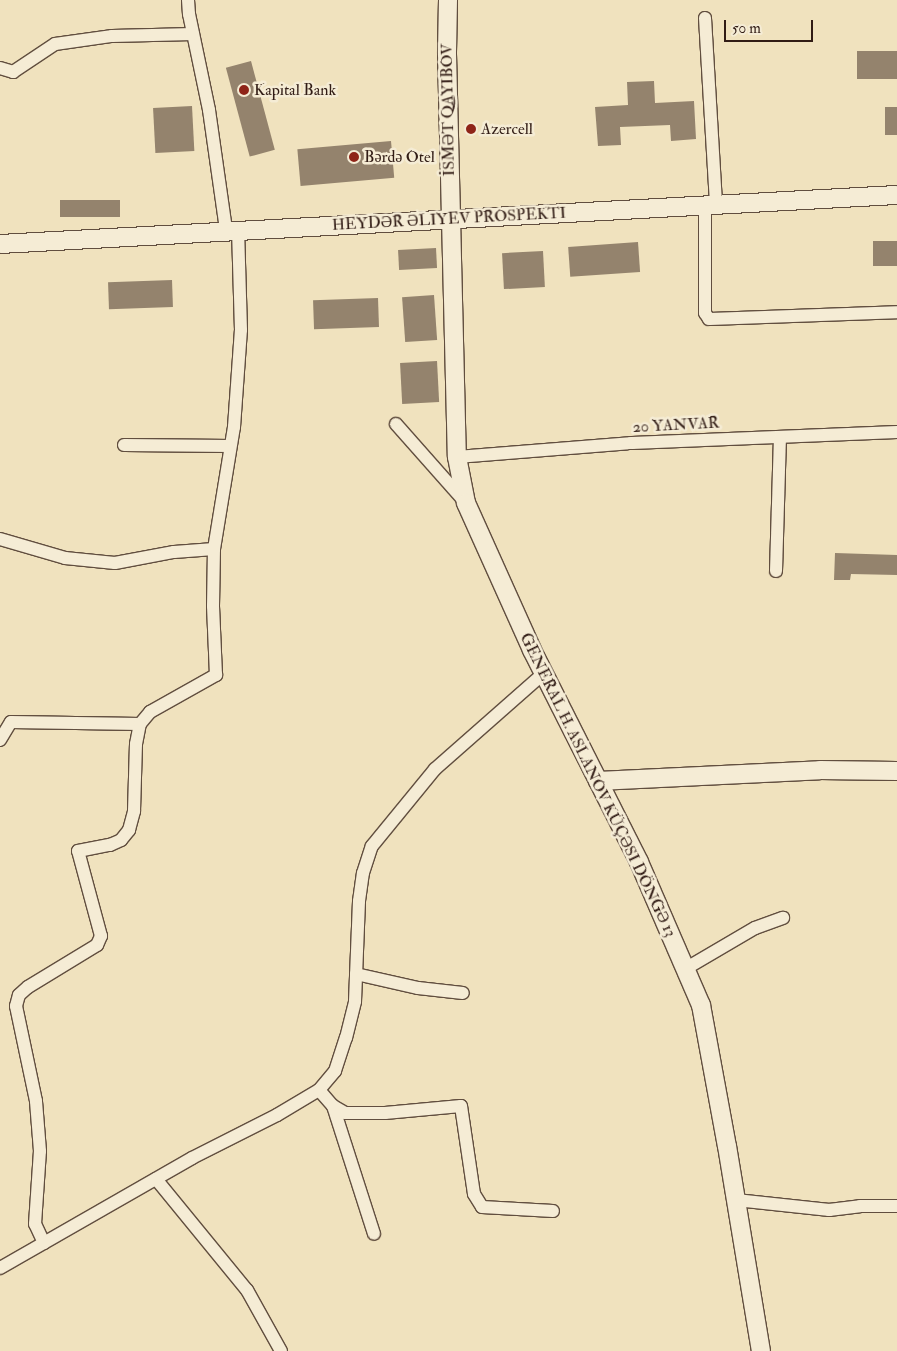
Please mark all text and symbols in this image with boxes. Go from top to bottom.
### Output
scale bar [727,10,816,42]
text: 50 m [732,19,761,38]
street label: İSMƏT QAYIBOV [437,44,459,176]
place label: Kapital Bank [254,80,336,100]
marker: Kapital Bank [238,84,250,96]
place label: Azercell [481,119,533,139]
marker: Azercell [465,123,477,135]
place label: Bərdə Otel [364,147,435,167]
marker: Bərdə Otel [348,151,360,163]
street label: HEYDƏR ƏLIYEV PROSPEKTI [331,203,567,235]
street label: 20 YANVAR [632,413,720,437]
street label: GENERAL H. ASLANOV KÜÇƏSI DÖNGƏ 13 [516,630,680,940]

